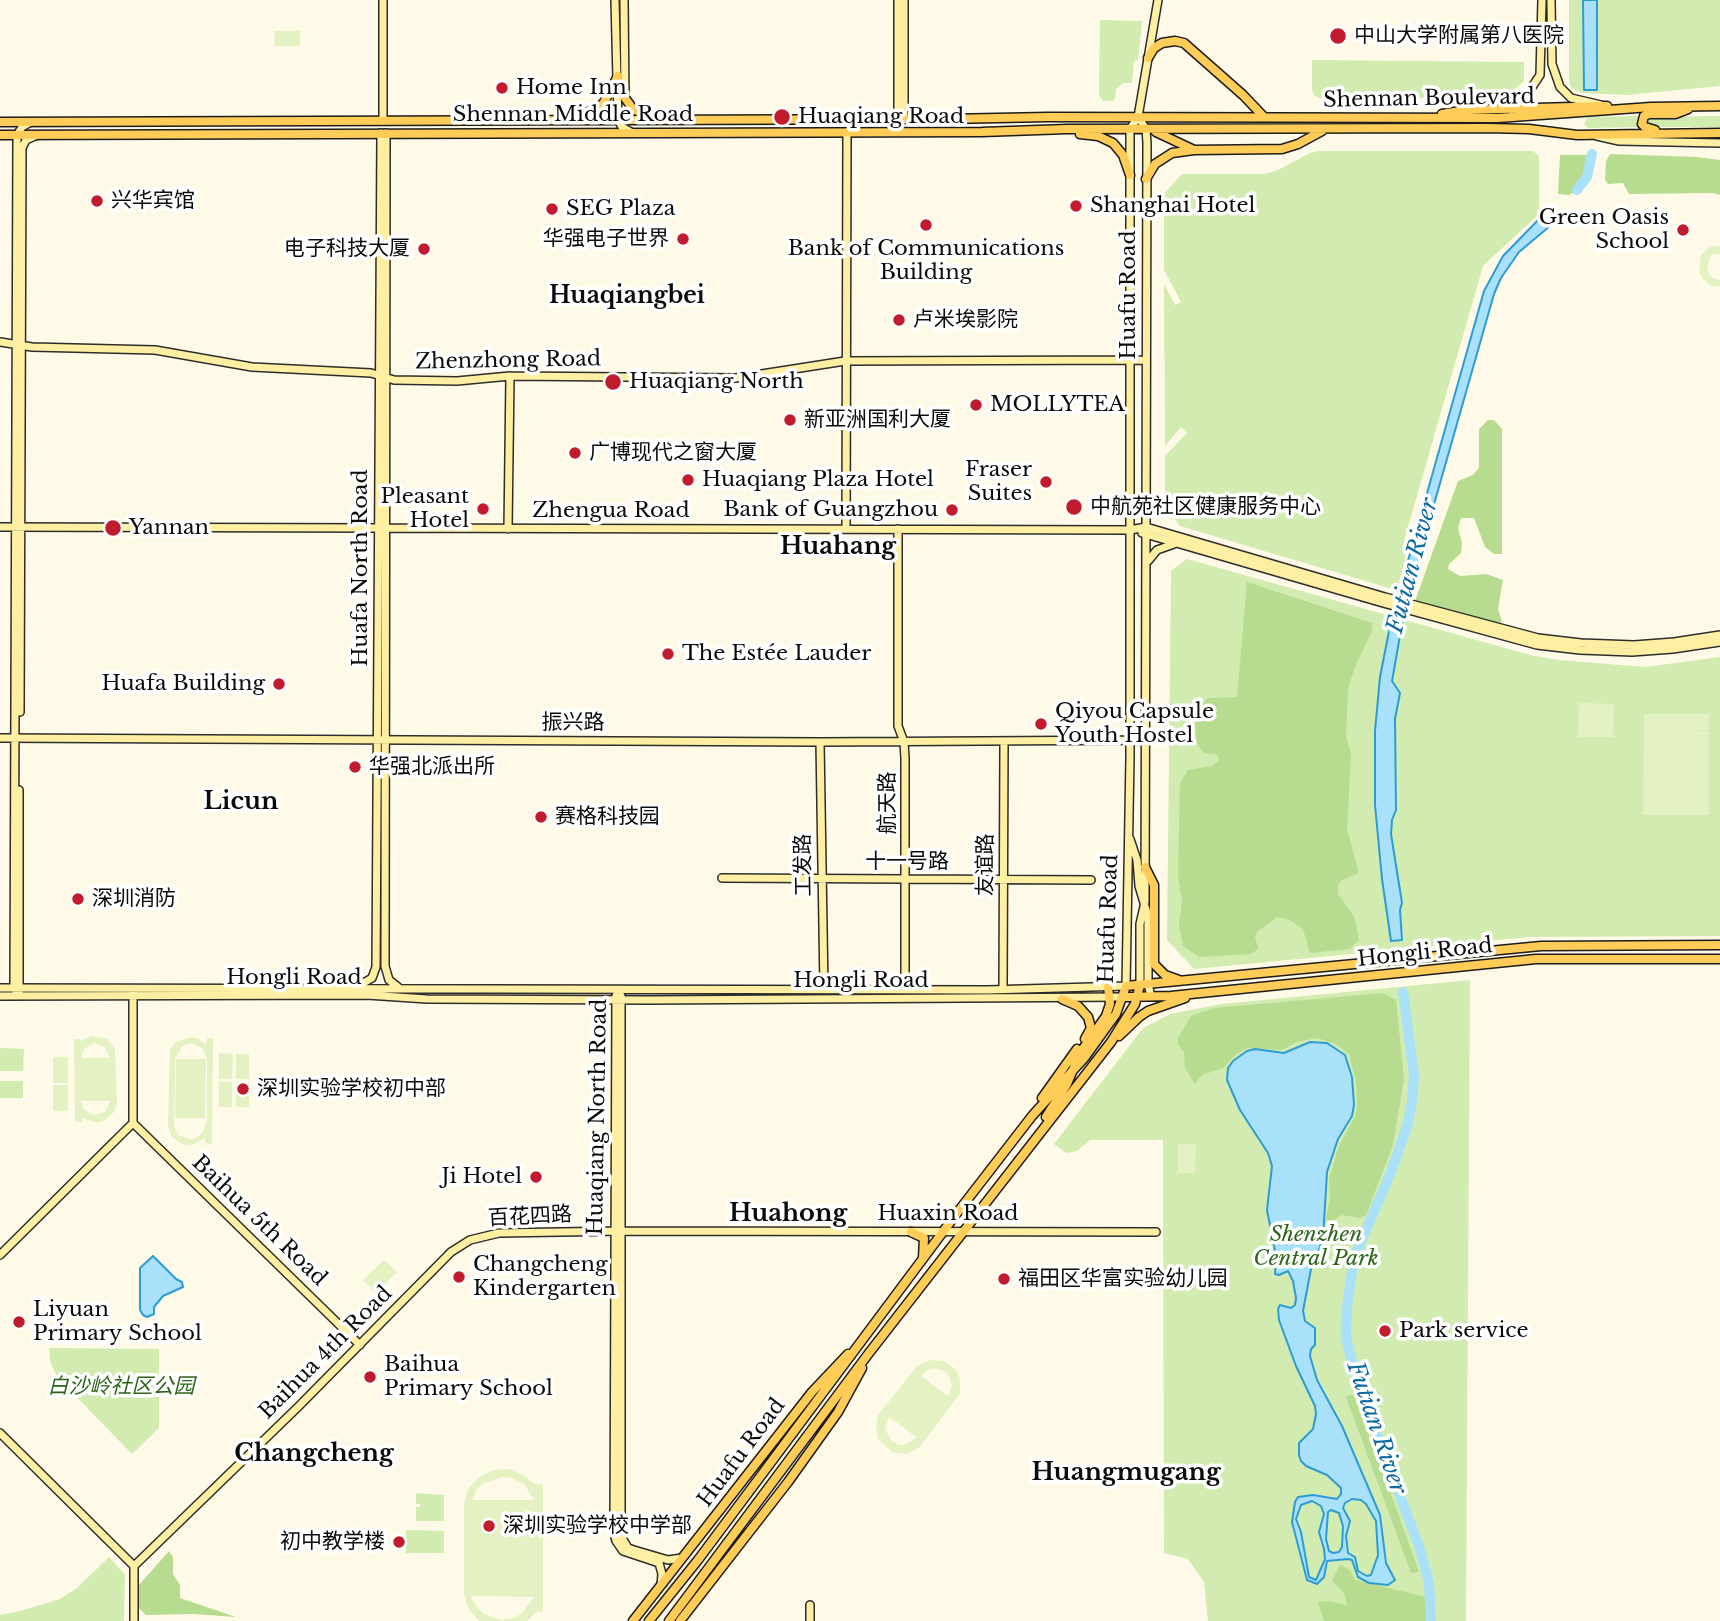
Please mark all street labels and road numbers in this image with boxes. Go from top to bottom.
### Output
street label: Shennan Boulevard [1323,85,1535,113]
street label: Shennan Middle Road [453,102,693,128]
street label: Huafu Road [1116,230,1142,360]
street label: Zhenzhong Road [415,347,601,375]
street label: Huafa North Road [348,469,374,667]
street label: Zhengua Road [532,498,690,524]
street label: 振兴路 [542,710,604,736]
street label: 航天路 [875,772,901,834]
street label: 工发路 [791,833,817,897]
street label: 友谊路 [973,834,999,896]
street label: 十一号路 [865,849,949,875]
street label: Huafu Road [1094,854,1124,984]
street label: Hongli Road [1356,933,1494,973]
street label: Hongli Road [226,965,362,991]
street label: Hongli Road [793,968,929,994]
street label: Huaqiang North Road [583,998,613,1236]
street label: Baihua 5th Road [186,1150,332,1292]
street label: Huaxin Road [877,1201,1019,1227]
street label: 百花四路 [487,1202,573,1232]
street label: Baihua 4th Road [254,1281,398,1425]
street label: Huafu Road [693,1394,791,1512]

